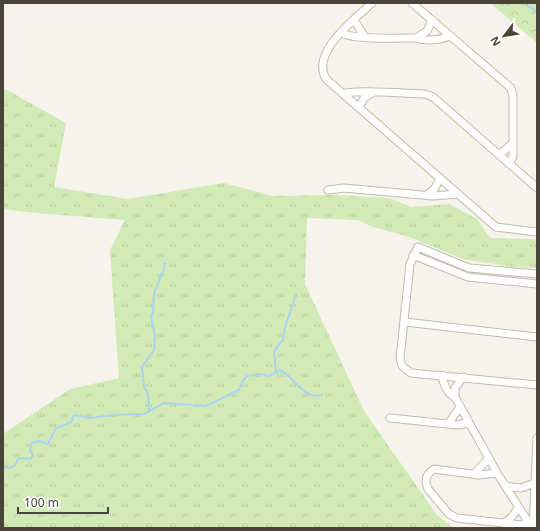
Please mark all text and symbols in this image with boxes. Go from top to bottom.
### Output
north arrow [484,16,524,56]
text: N [486,34,504,49]
scale bar [18,489,108,515]
text: 100 m [24,494,59,511]

